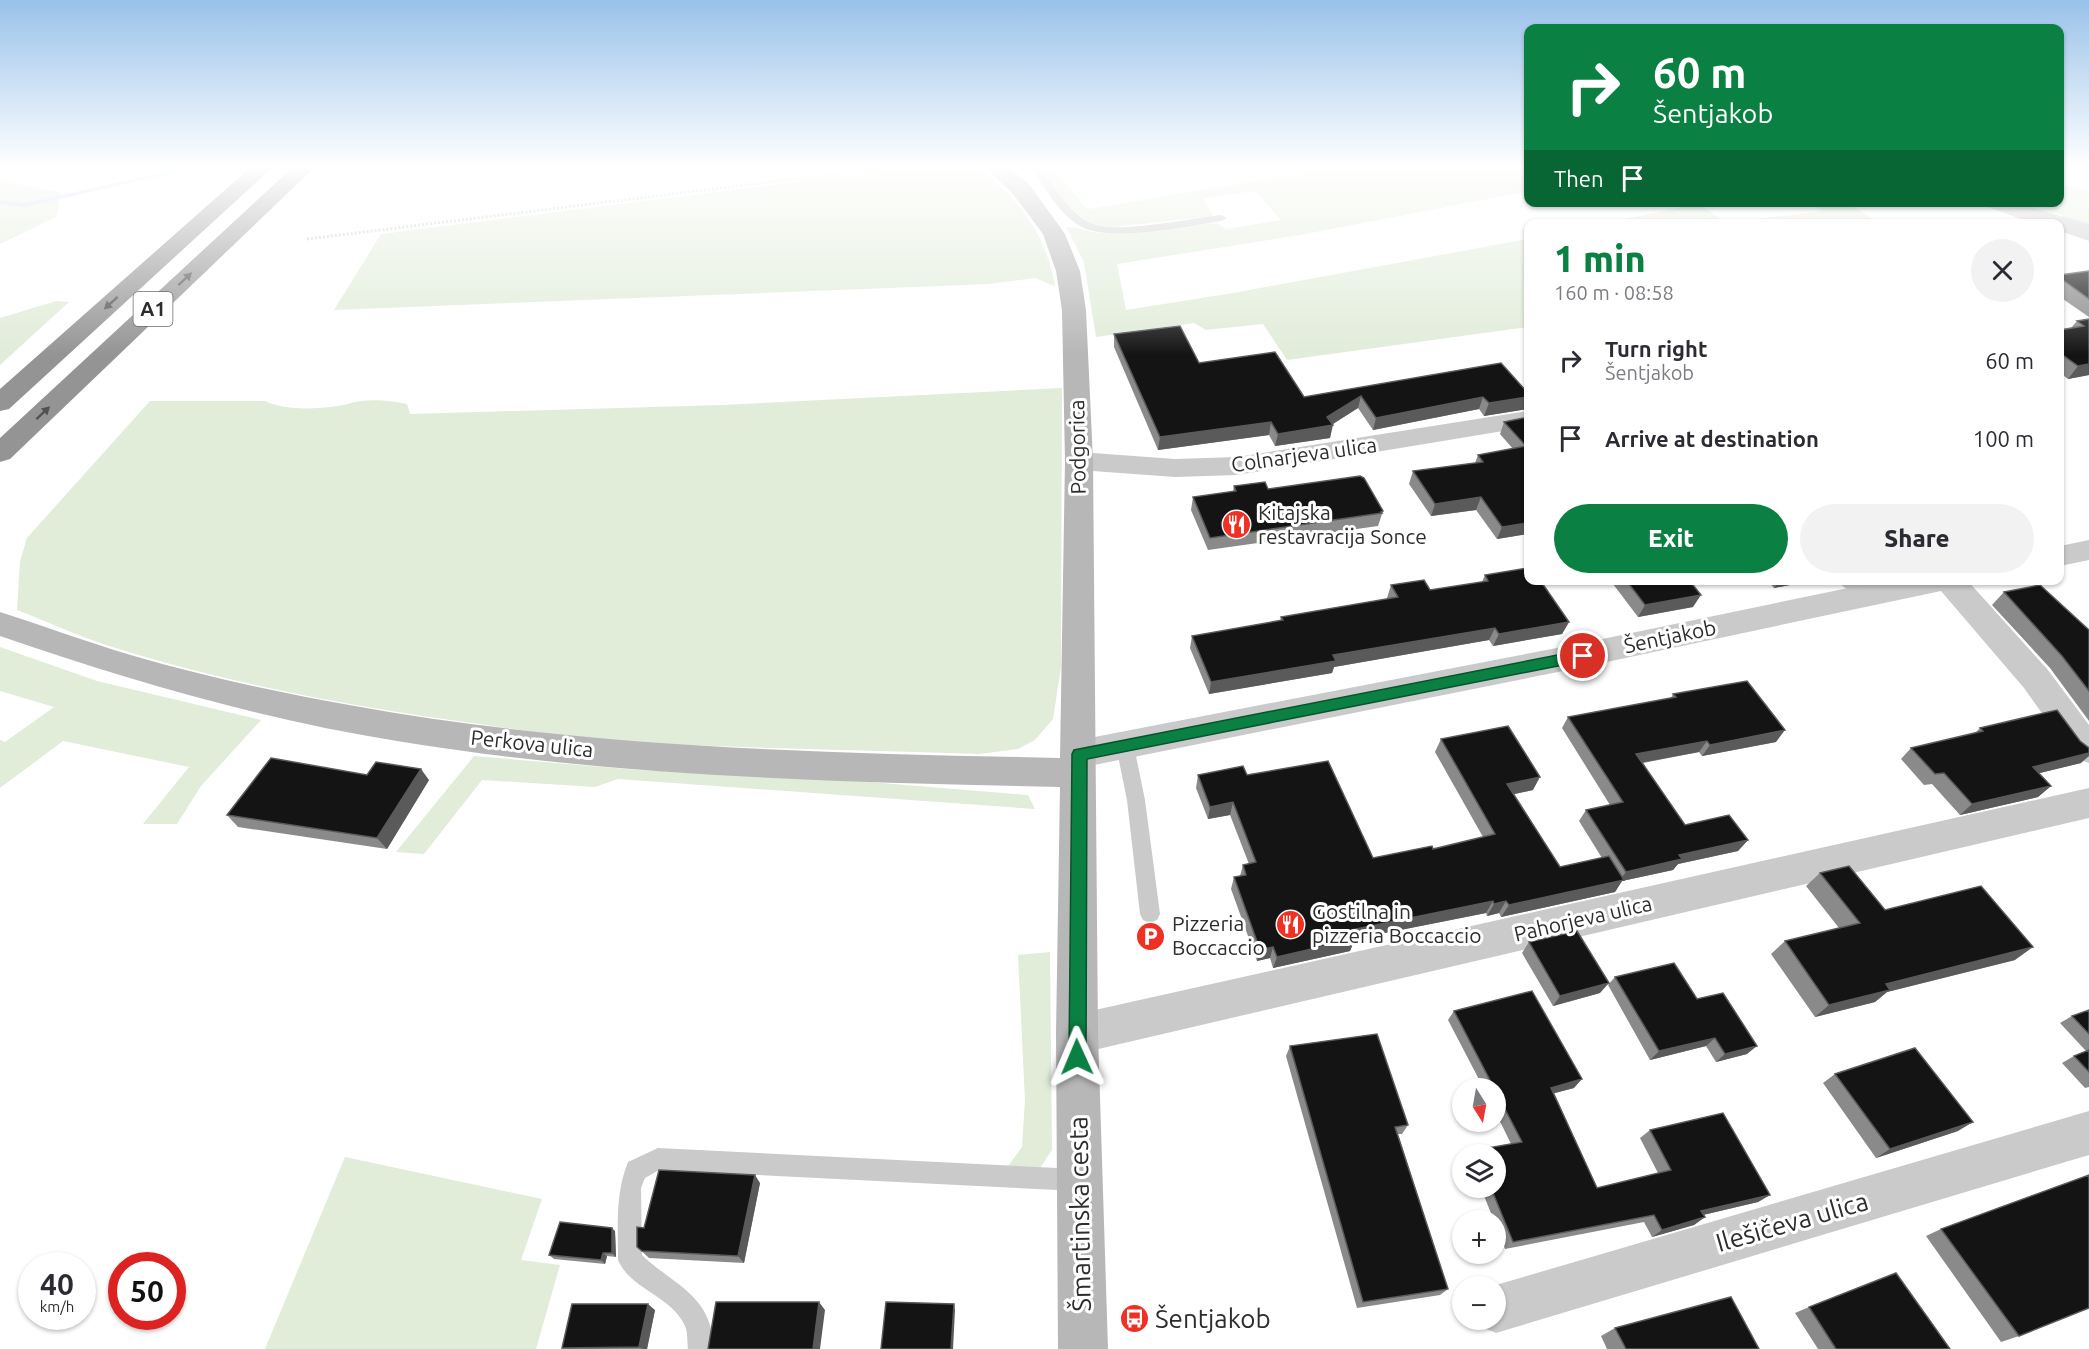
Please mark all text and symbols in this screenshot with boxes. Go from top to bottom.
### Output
icon: right [1554,48,1632,126]
text: 60 m [1653,49,1747,96]
text: Šentjakob [1653,98,1773,128]
icon: arrive [1616,162,1649,195]
text: Then [1554,166,1604,191]
text: 1 min [1554,238,1646,279]
button: close [1971,239,2034,302]
one-way arrow [177,273,192,286]
text: 160 m · 08:58 [1554,281,1674,304]
road number: A1 [134,292,172,326]
one-way arrow [104,296,119,309]
text: Turn right [1605,336,1707,361]
icon: right [1554,344,1587,377]
text: 60 m [1985,348,2034,373]
text: Šentjakob [1605,361,1694,384]
street label: Podgorica [1064,399,1090,495]
one-way arrow [35,406,49,420]
icon: arrive [1554,422,1587,455]
text: Arrive at destination [1605,426,1819,451]
text: 100 m [1973,426,2034,451]
street label: Colnarjeva ulica [1229,432,1378,476]
place label: Kitajska restavracija Sonce [1258,500,1427,548]
button: Exit [1554,504,1788,573]
button: Share [1800,504,2034,573]
restaurant icon: Kitajska restavracija Sonce [1221,509,1253,541]
street label: Šentjakob [1622,615,1718,657]
pin [1557,630,1608,681]
icon: arrive [1566,639,1599,672]
street label: Perkova ulica [470,725,595,761]
street label: Pahorjeva ulica [1511,890,1654,946]
place label: Gostilna in pizzeria Boccaccio [1312,899,1481,947]
restaurant icon: Gostilna in pizzeria Boccaccio [1275,908,1307,940]
place label: Pizzeria Boccaccio [1172,911,1265,959]
parking icon: Pizzeria Boccaccio [1135,920,1167,952]
position arrow [1045,1025,1109,1089]
north arrow [1452,1078,1506,1132]
map controls [1452,1078,1506,1330]
street label: Šmartinska cesta [1063,1116,1096,1312]
button: layers [1452,1144,1506,1198]
street label: Ilešičeva ulica [1712,1186,1871,1257]
button: + [1452,1210,1506,1264]
speed limit sign: 50 [108,1252,186,1330]
text: 40 [40,1267,74,1301]
button: − [1452,1276,1506,1330]
text: km/h [40,1298,74,1315]
bus stop icon: Šentjakob [1118,1303,1150,1335]
place label: Šentjakob [1155,1304,1271,1333]

